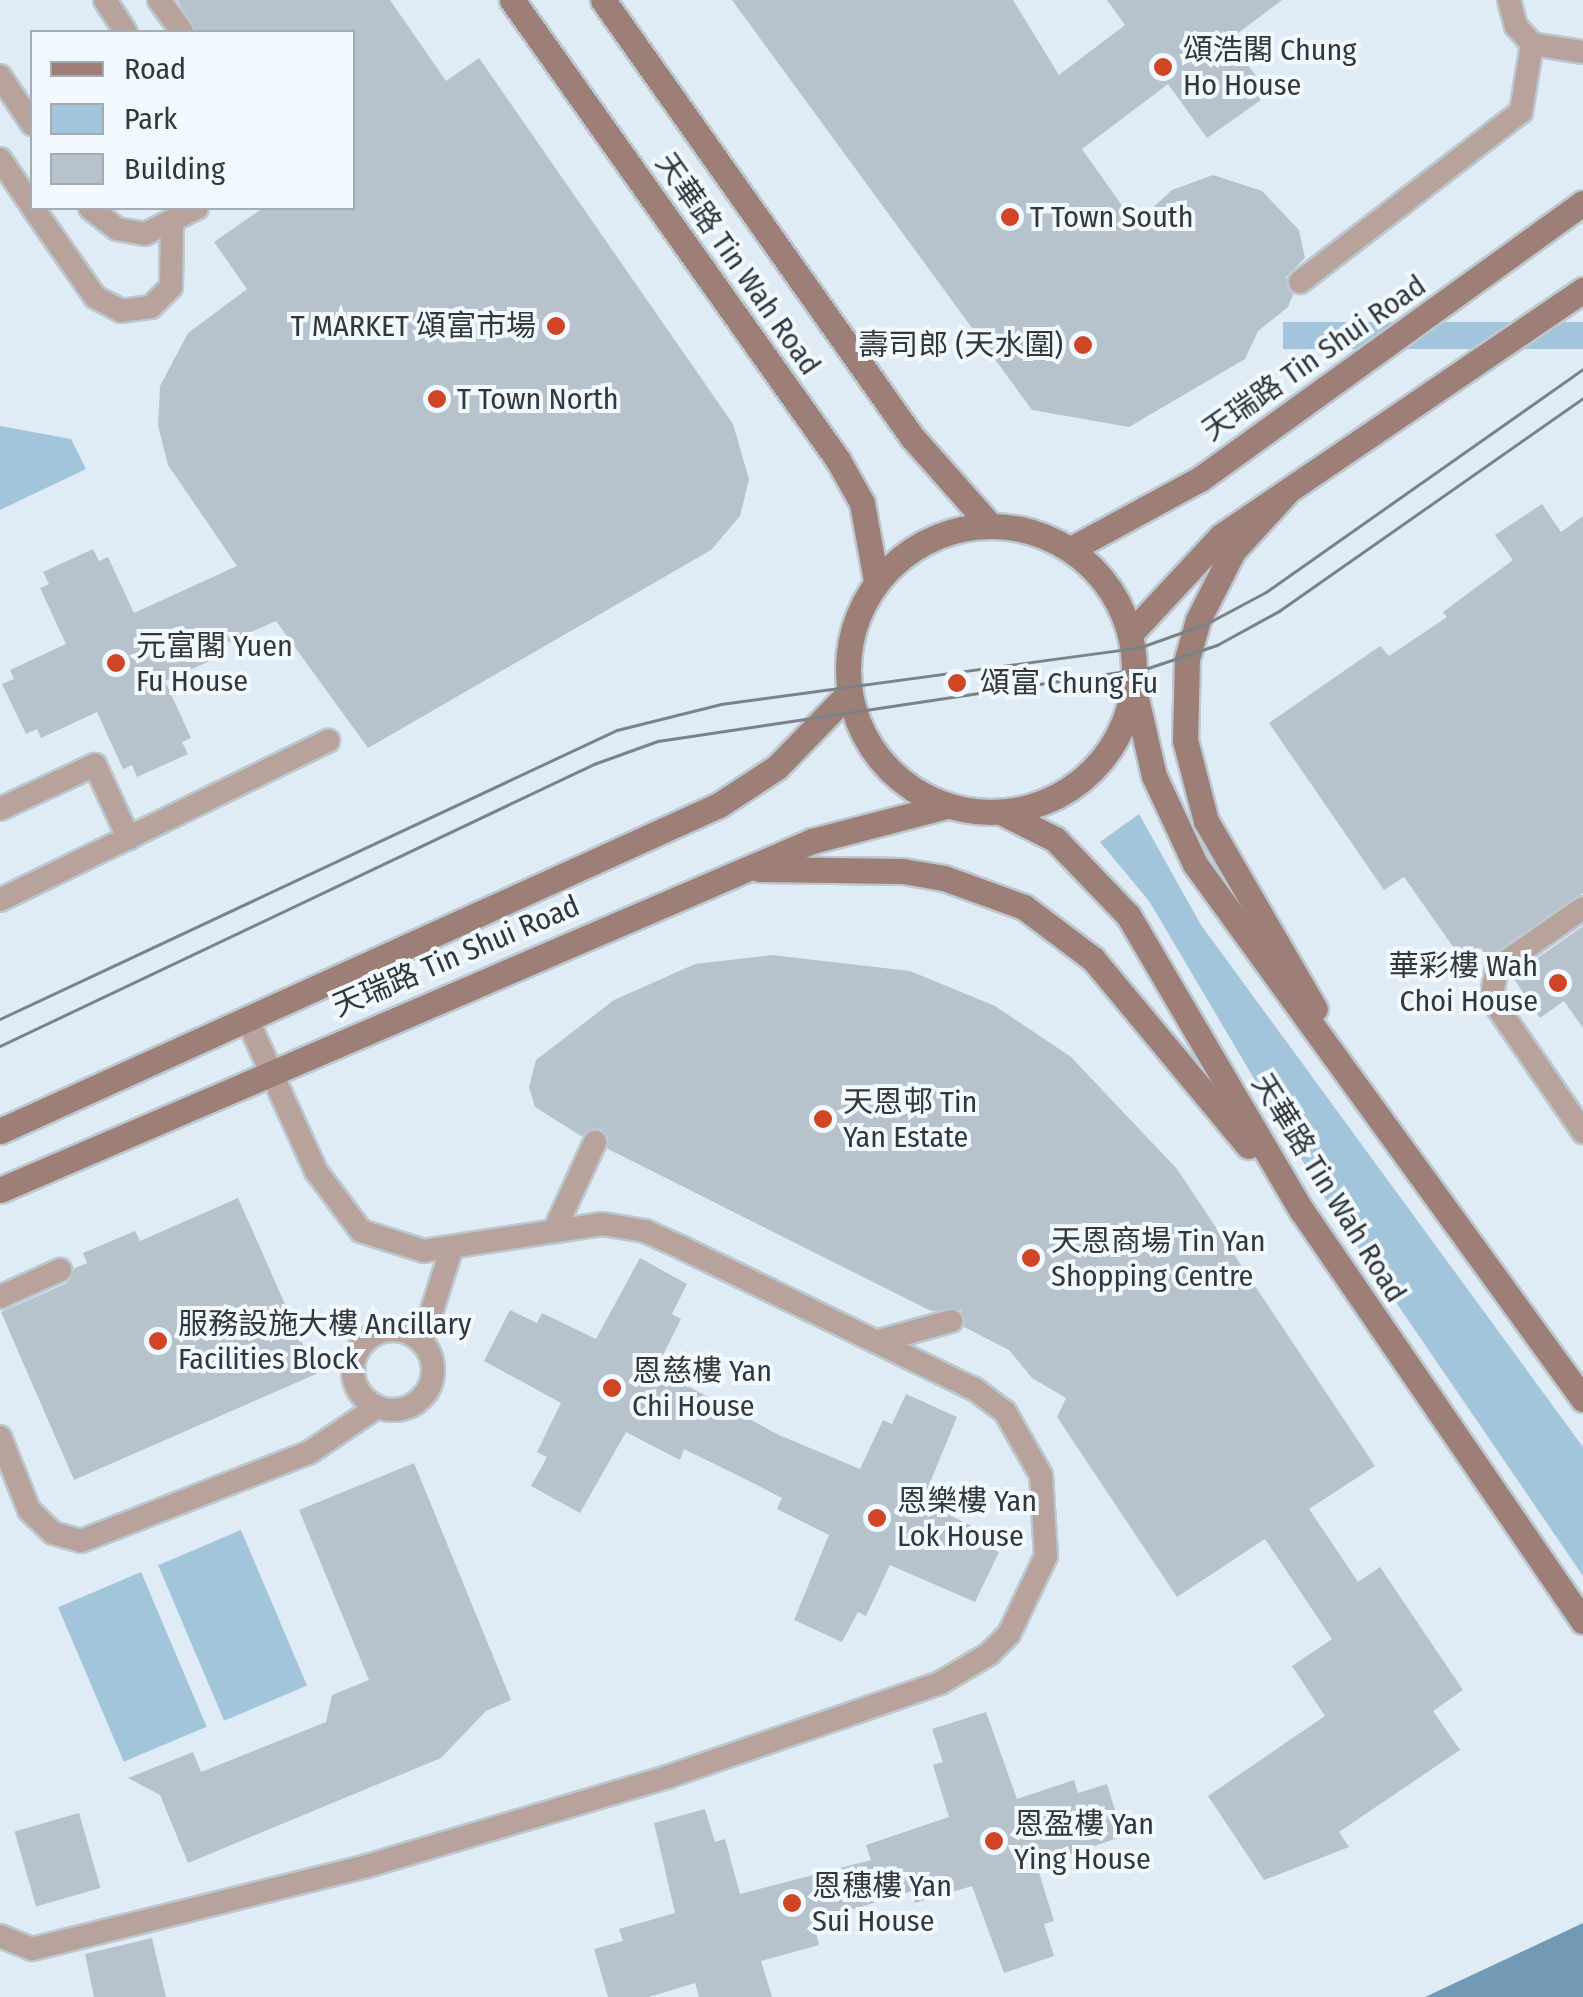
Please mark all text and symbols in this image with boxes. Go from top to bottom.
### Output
legend [30,30,355,210]
place label: 頌浩閣 Chung Ho House [1183,32,1356,102]
text: Road [124,51,186,87]
marker: 頌浩閣 Chung Ho House [1152,56,1174,78]
text: Park [124,101,177,137]
street label: 天華路 Tin Wah Road [648,146,828,382]
text: Building [124,151,225,187]
place label: T Town South [1030,199,1193,235]
marker: T Town South [999,206,1021,228]
street label: 天瑞路 Tin Shui Road [1195,267,1433,449]
place label: T MARKET 頌富市場 [291,308,536,344]
marker: T MARKET 頌富市場 [545,315,567,337]
place label: 壽司郎 (天水圍) [858,327,1063,363]
marker: 壽司郎 (天水圍) [1072,334,1094,356]
place label: T Town North [457,381,619,417]
marker: T Town North [426,388,448,410]
place label: 元富閣 Yuen Fu House [136,628,293,698]
marker: 元富閣 Yuen Fu House [105,652,127,674]
place label: 頌富 Chung Fu [980,665,1158,701]
marker: 頌富 Chung Fu [944,670,970,696]
street label: 天瑞路 Tin Shui Road [327,888,585,1024]
place label: 華彩樓 Wah Choi House [1389,948,1538,1018]
marker: 華彩樓 Wah Choi House [1547,972,1569,994]
street label: 天華路 Tin Wah Road [1244,1067,1414,1309]
place label: 天恩邨 Tin Yan Estate [843,1084,977,1154]
marker: 天恩邨 Tin Yan Estate [812,1108,834,1130]
place label: 天恩商場 Tin Yan Shopping Centre [1051,1223,1265,1294]
marker: 天恩商場 Tin Yan Shopping Centre [1020,1247,1042,1269]
place label: 服務設施大樓 Ancillary Facilities Block [178,1306,471,1376]
marker: 服務設施大樓 Ancillary Facilities Block [147,1330,169,1352]
place label: 恩慈樓 Yan Chi House [632,1353,772,1424]
marker: 恩慈樓 Yan Chi House [601,1377,623,1399]
place label: 恩樂樓 Yan Lok House [897,1483,1037,1554]
marker: 恩樂樓 Yan Lok House [866,1507,888,1529]
place label: 恩盈樓 Yan Ying House [1014,1806,1154,1876]
marker: 恩盈樓 Yan Ying House [983,1830,1005,1852]
place label: 恩穗樓 Yan Sui House [812,1868,952,1938]
marker: 恩穗樓 Yan Sui House [781,1892,803,1914]

